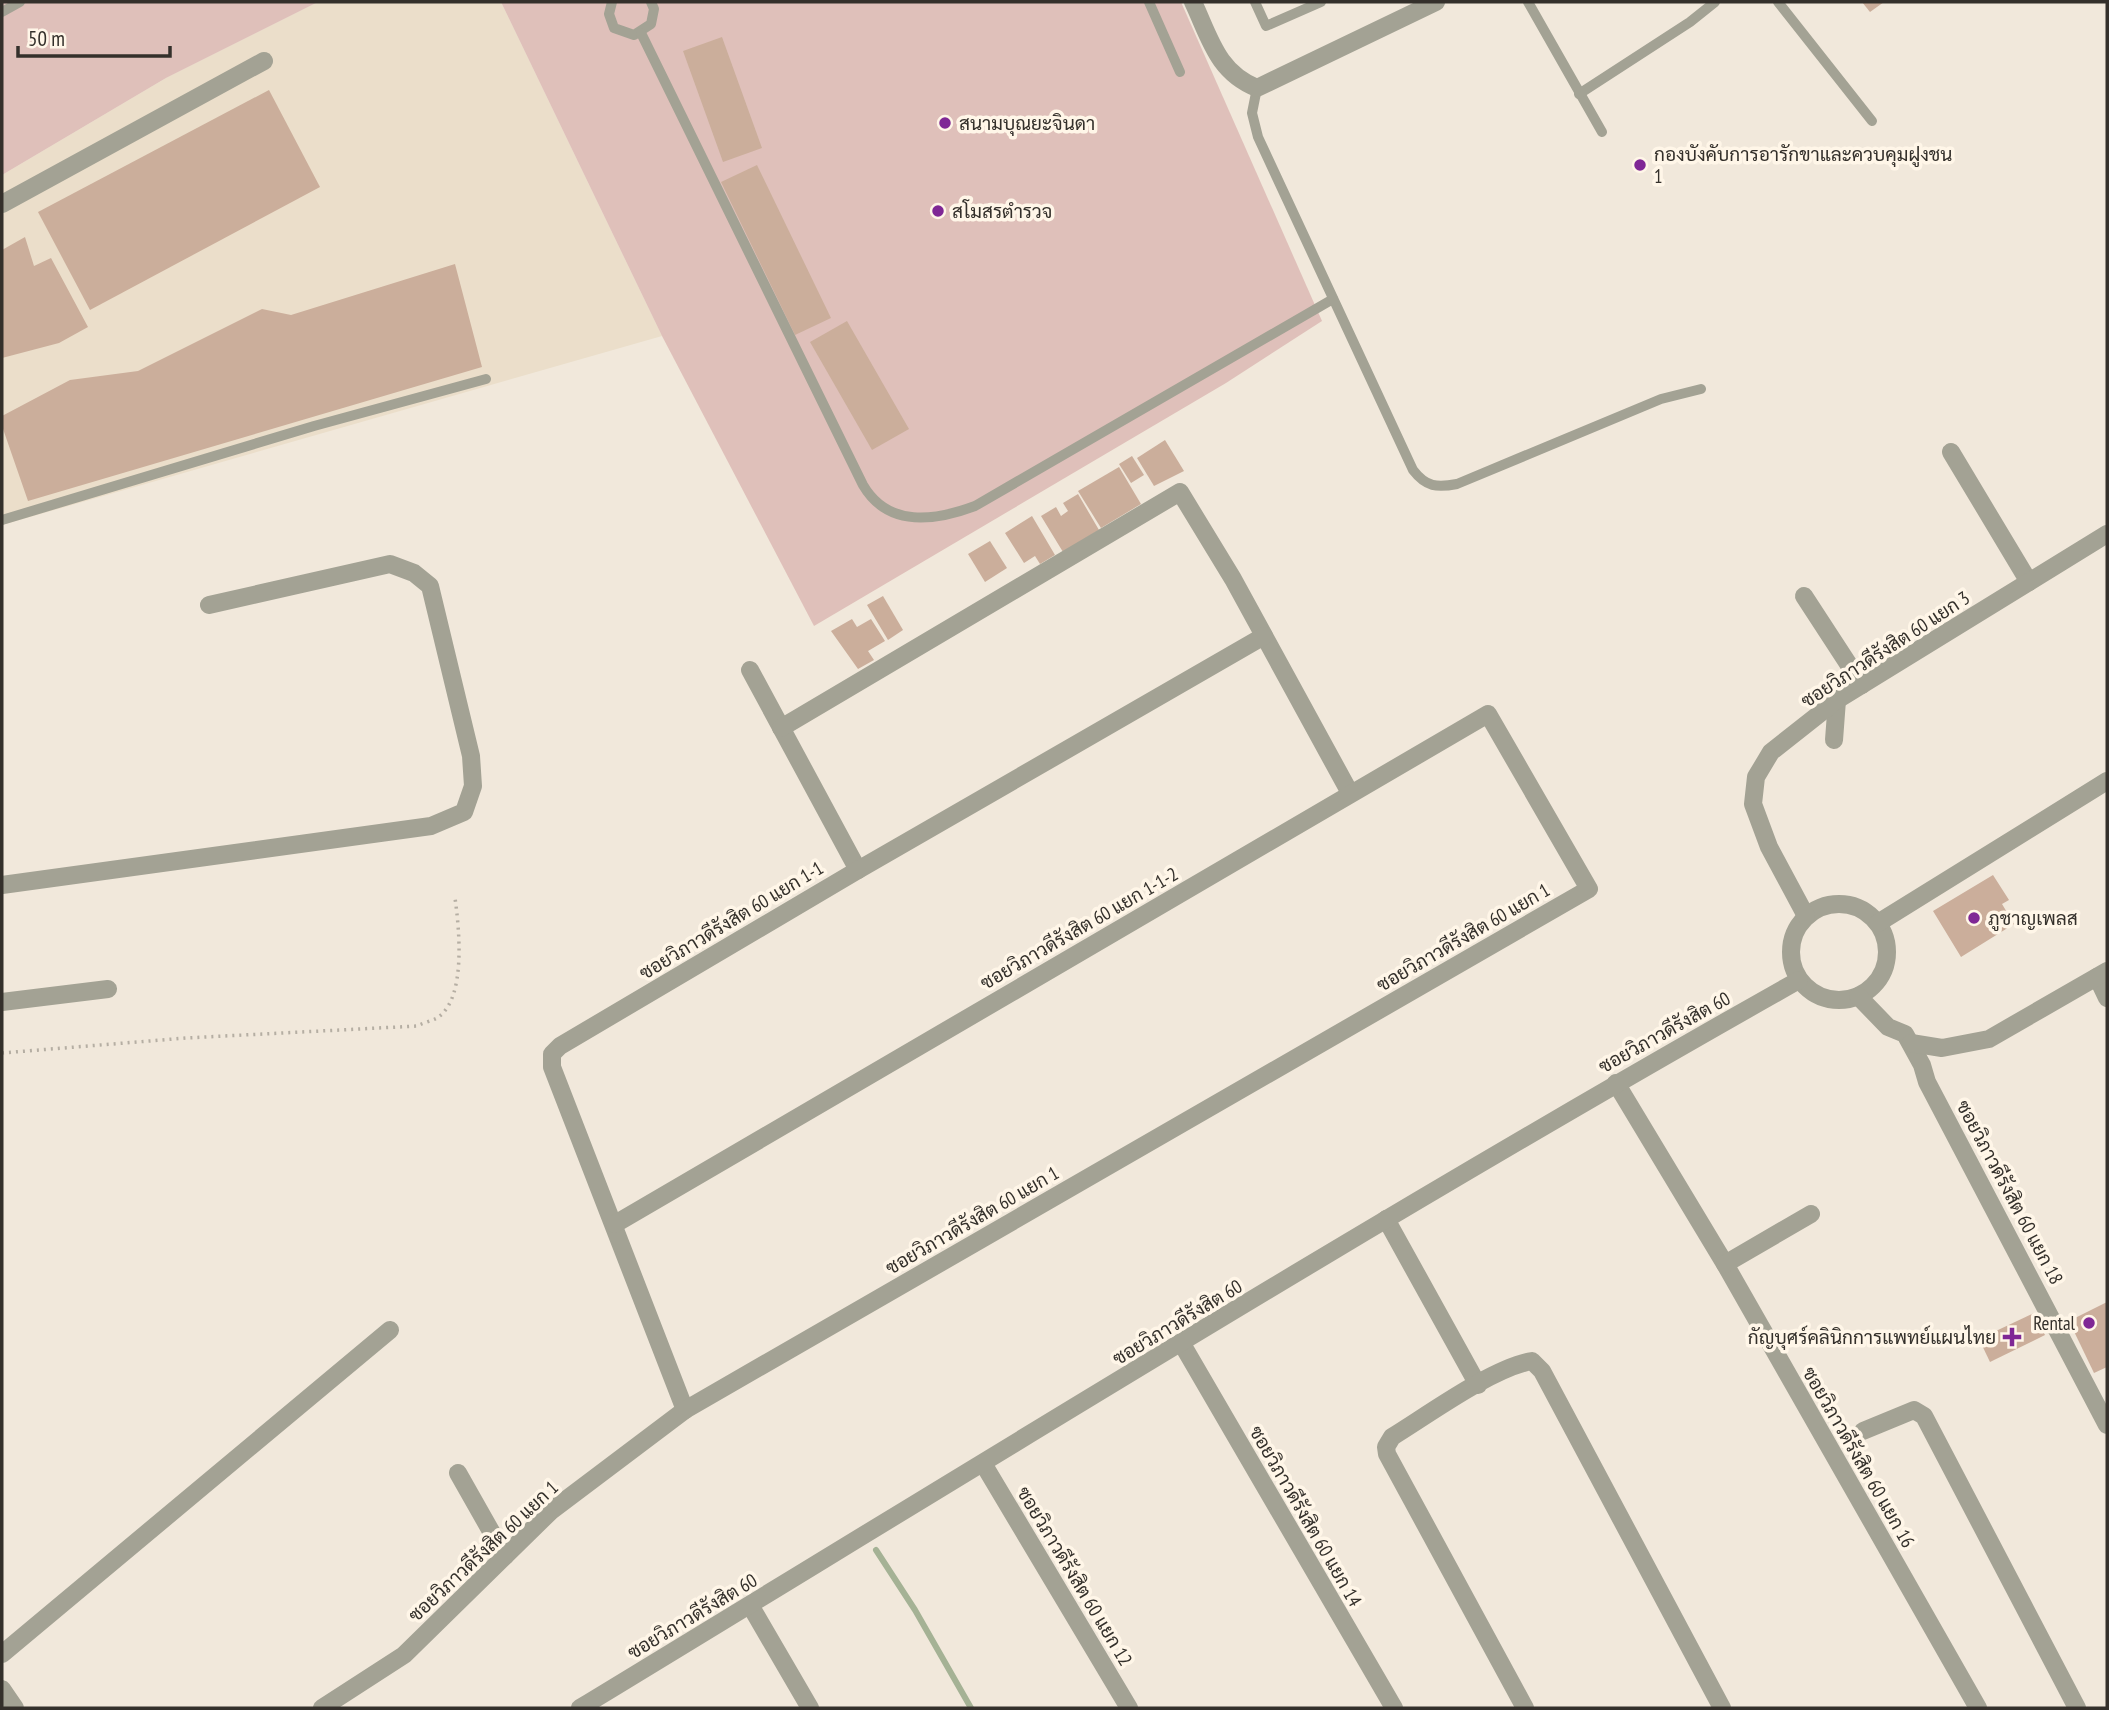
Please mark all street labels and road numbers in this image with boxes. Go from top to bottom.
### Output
street label: ซอยวิภาวดีรังสิต 60 แยก 3 [1796,585,1974,713]
street label: ซอยวิภาวดีรังสิต 60 แยก 1-1 [635,856,827,984]
street label: ซอยวิภาวดีรังสิต 60 แยก 1-1-2 [976,861,1182,995]
street label: ซอยวิภาวดีรังสิต 60 แยก 1 [1372,878,1554,996]
street label: ซอยวิภาวดีรังสิต 60 [1594,986,1734,1078]
street label: ซอยวิภาวดีรังสิต 60 แยก 18 [1951,1096,2069,1288]
street label: ซอยวิภาวดีรังสิต 60 แยก 1 [881,1161,1063,1279]
street label: ซอยวิภาวดีรังสิต 60 [1108,1274,1246,1370]
street label: ซอยวิภาวดีรังสิต 60 แยก 16 [1797,1362,1921,1552]
street label: ซอยวิภาวดีรังสิต 60 แยก 14 [1244,1421,1368,1611]
street label: ซอยวิภาวดีรังสิต 60 แยก 1 [403,1475,563,1627]
street label: ซอยวิภาวดีรังสิต 60 แยก 12 [1012,1482,1138,1670]
street label: ซอยวิภาวดีรังสิต 60 [623,1568,761,1664]

